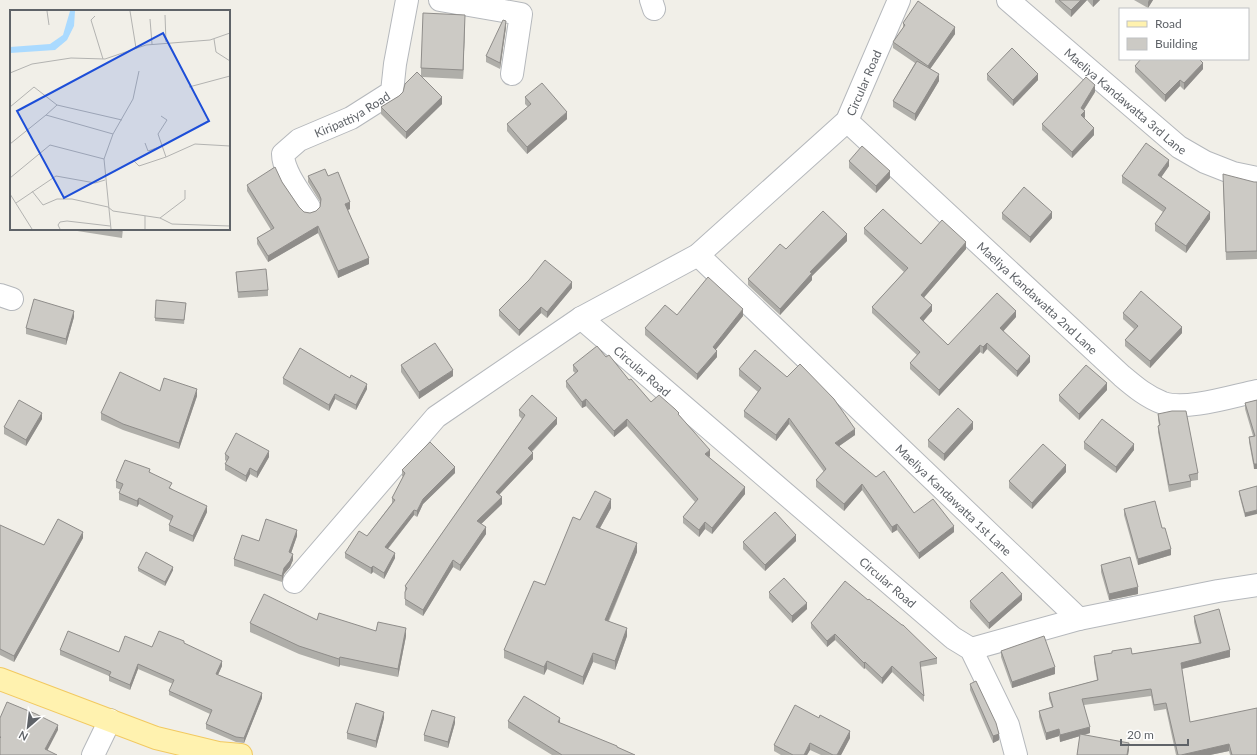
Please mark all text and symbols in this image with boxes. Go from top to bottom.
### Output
legend [1119,8,1249,60]
inset map [10,10,230,230]
text: Road [1155,16,1182,31]
text: Building [1155,36,1198,51]
street label: Maeliya Kandawatta 3rd Lane [1061,45,1189,157]
street label: Circular Road [843,48,884,118]
street label: Kiripattiya Road [312,88,392,140]
street label: Maeliya Kandawatta 2nd Lane [974,238,1101,357]
street label: Circular Road [611,342,674,399]
street label: Maeliya Kandawatta 1st Lane [893,441,1015,558]
street label: Circular Road [857,554,920,611]
north arrow [8,707,48,747]
scale bar [1121,721,1188,747]
text: 20 m [1127,727,1154,742]
text: N [16,729,30,744]

